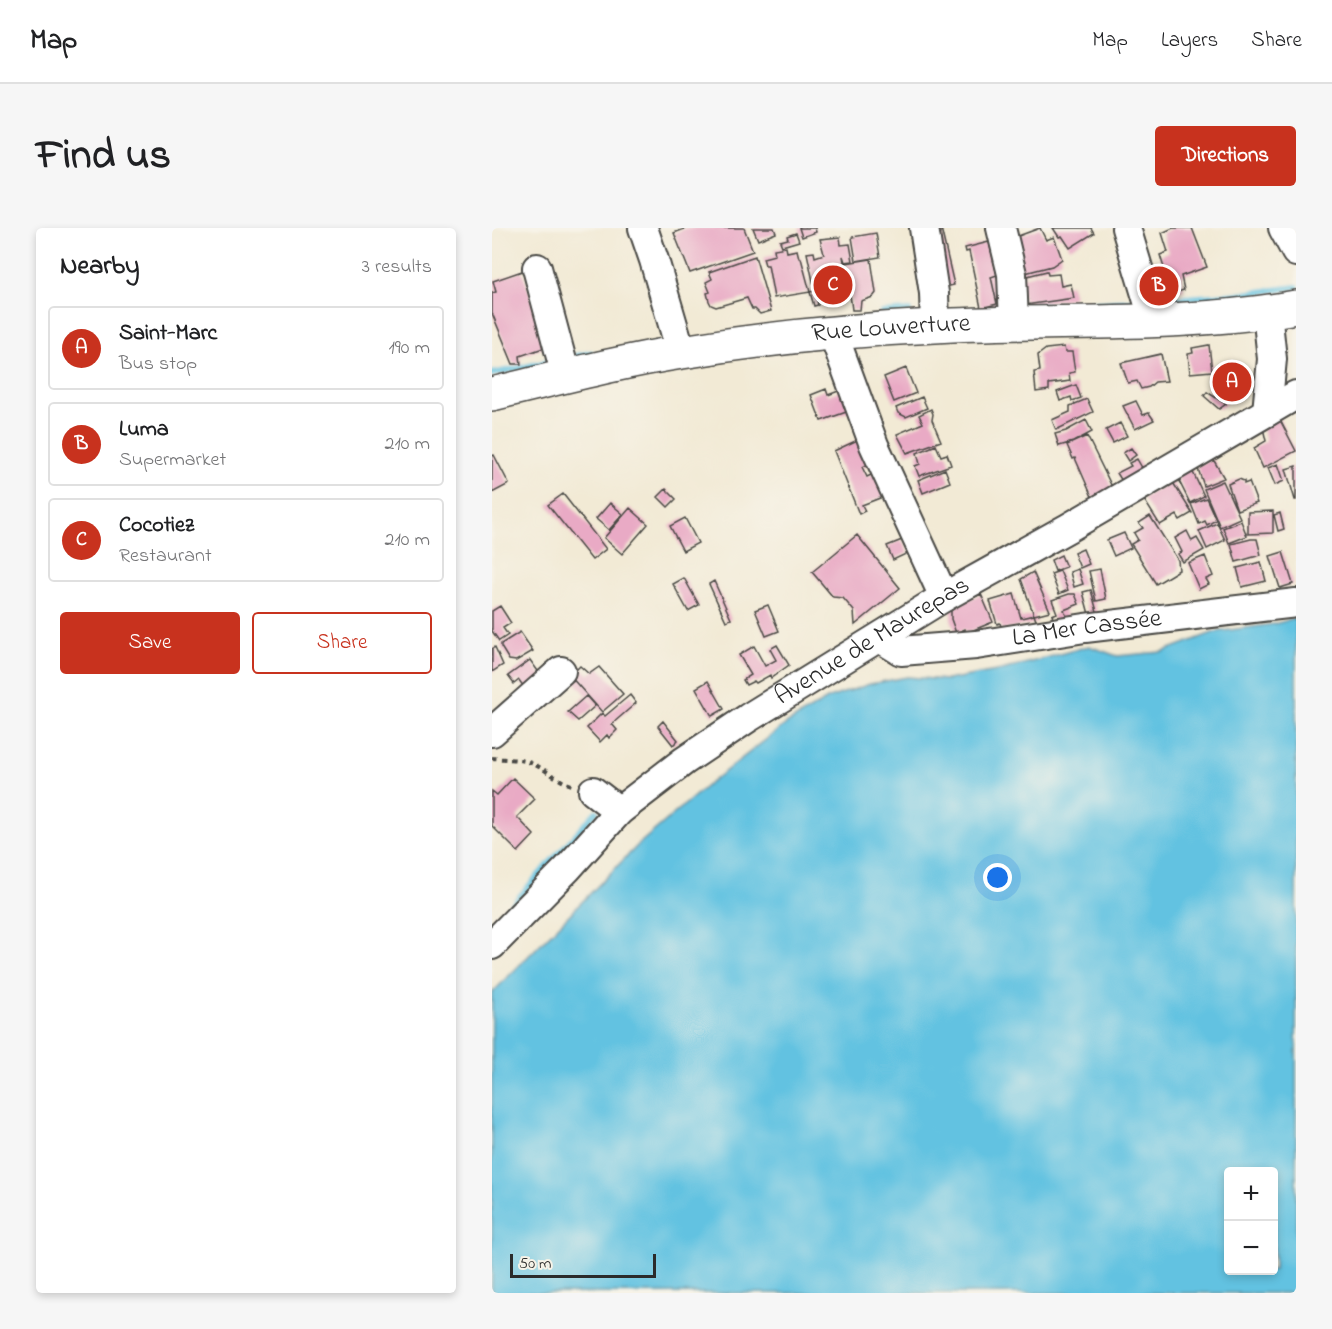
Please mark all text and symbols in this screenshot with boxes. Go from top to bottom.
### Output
text: Map [30,21,77,62]
text: Map [1092,26,1128,56]
text: Layers [1161,26,1218,56]
text: Share [1251,26,1302,56]
text: Find us [36,126,171,187]
button: Directions [1155,126,1296,186]
text: Nearby [60,248,139,286]
text: 3 results [362,253,432,282]
pin: C [814,262,852,308]
pin: B [1140,264,1178,308]
street label: Rue Louverture [810,305,971,354]
text: Saint-Marc [119,318,217,350]
text: A [75,334,88,363]
text: 190 m [388,334,430,363]
text: Bus stop [119,350,197,379]
pin: A [1212,360,1252,404]
text: Luma [119,414,169,446]
text: B [75,430,88,459]
text: 210 m [385,430,430,459]
text: Supermarket [119,446,226,475]
text: Cocotiez [119,510,194,542]
text: C [76,526,87,555]
text: 210 m [385,526,430,555]
text: Restaurant [119,542,212,571]
street label: Avenue de Maurepas [768,567,977,716]
street label: La Mer Cassée [1010,600,1164,658]
button: Save [60,612,240,674]
button: Share [252,612,432,674]
your location [983,863,1012,892]
map controls [1224,1167,1278,1275]
button: + [1224,1167,1278,1221]
button: − [1224,1221,1278,1275]
scale bar [510,1251,656,1278]
text: 50 m [519,1252,551,1276]

